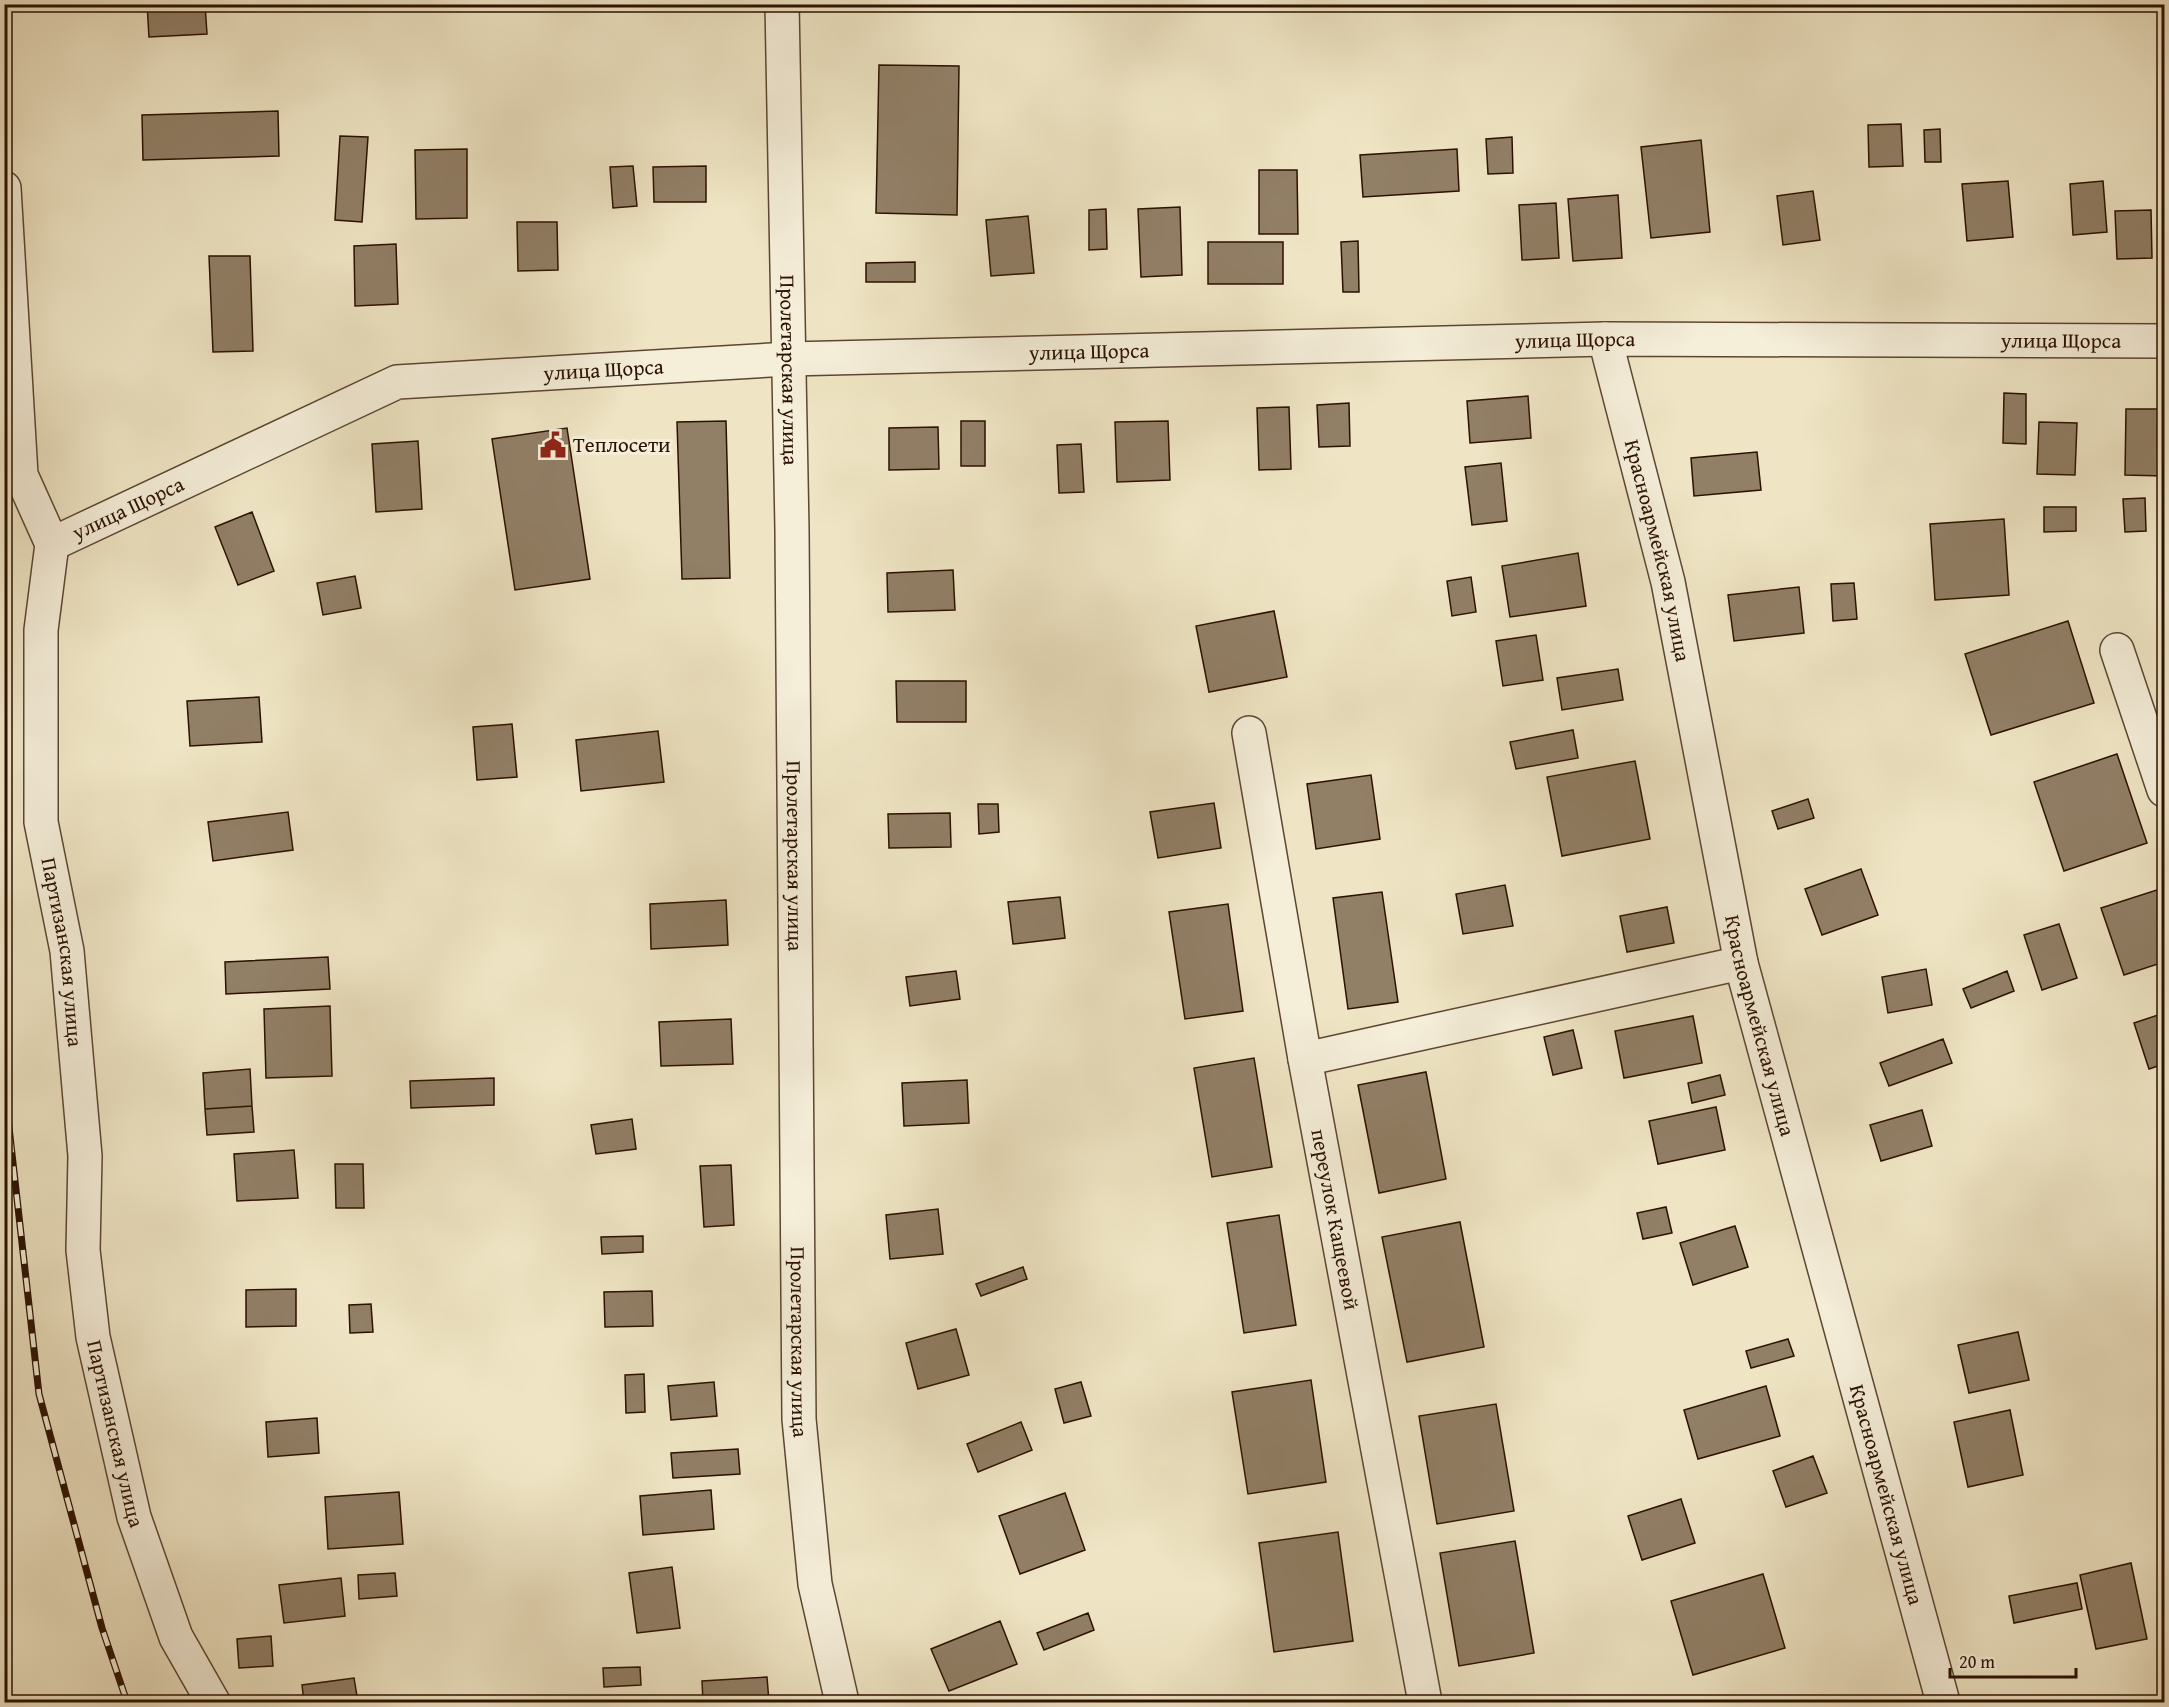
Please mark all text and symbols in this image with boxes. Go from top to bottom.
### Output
street label: Пролетарская улица [772,274,807,466]
street label: улица Щорса [1513,323,1635,356]
street label: улица Щорса [2000,324,2121,356]
street label: улица Щорса [1027,334,1150,368]
street label: улица Щорса [541,350,665,388]
place label: Теплосети [573,429,671,460]
public building icon: Теплосети [538,430,568,460]
street label: Красноармейская улица [1617,436,1699,664]
street label: улица Щорса [66,468,189,548]
street label: Пролетарская улица [779,760,811,951]
street label: Партизанская улица [34,855,91,1048]
street label: Красноармейская улица [1717,912,1804,1139]
street label: переулок Кащеевой [1303,1126,1368,1313]
street label: Пролетарская улица [783,1246,817,1439]
street label: Партизанская улица [79,1337,152,1532]
street label: Красноармейская улица [1842,1381,1932,1608]
scale bar [1950,1641,2076,1679]
text: 20 m [1959,1648,1995,1675]

